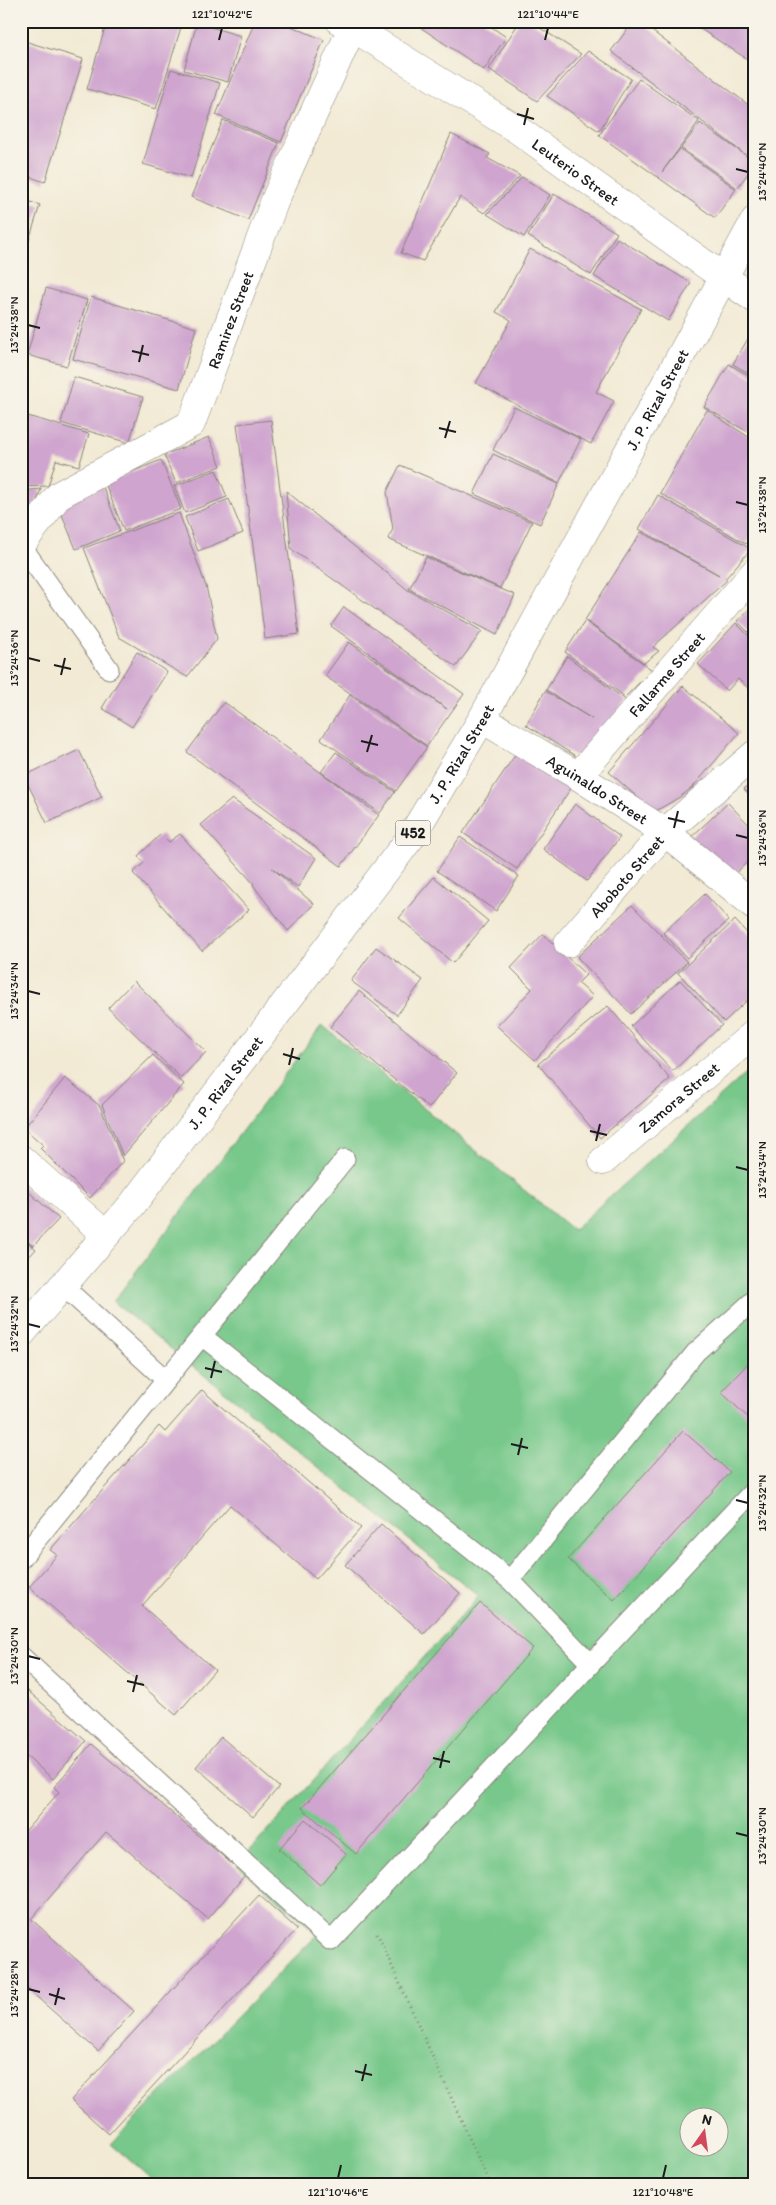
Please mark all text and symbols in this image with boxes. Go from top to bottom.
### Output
text: 121°10'42"E [192,7,253,21]
text: 121°10'44"E [517,7,579,21]
street label: Leuterio Street [529,134,623,209]
text: 13°24'40"N [755,143,769,201]
street label: Ramirez Street [203,268,257,371]
text: 13°24'38"N [7,296,21,354]
street label: J. P. Rizal Street [622,346,692,453]
text: 13°24'38"N [755,476,769,534]
street label: Fallarme Street [624,627,709,721]
text: 13°24'36"N [7,630,21,686]
street label: J. P. Rizal Street [424,701,498,807]
street label: Aguinaldo Street [543,750,652,828]
text: 13°24'36"N [755,810,769,866]
road number: 452 [396,820,430,846]
street label: Aboboto Street [585,831,668,921]
text: 13°24'34"N [7,962,21,1020]
street label: J. P. Rizal Street [183,1032,266,1133]
street label: Zamora Street [634,1058,723,1137]
text: 13°24'34"N [755,1141,769,1199]
text: 13°24'32"N [7,1296,21,1352]
text: 13°24'32"N [755,1475,769,1531]
text: 13°24'30"N [7,1627,21,1685]
text: 13°24'30"N [755,1807,769,1865]
text: 13°24'28"N [7,1961,21,2017]
north arrow [678,2108,728,2158]
text: N [700,2110,714,2129]
text: 121°10'46"E [308,2185,369,2199]
text: 121°10'48"E [633,2185,694,2199]

